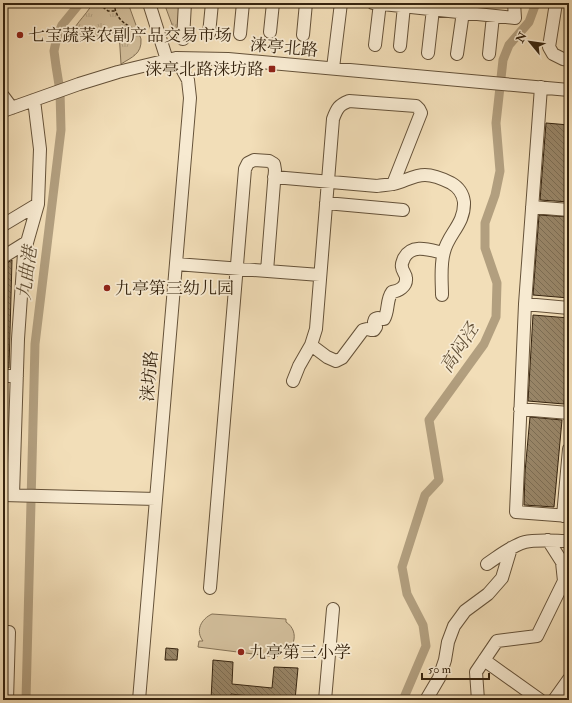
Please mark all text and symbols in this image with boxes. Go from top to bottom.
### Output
north arrow [510,22,550,62]
place label: 七宝蔬菜农副产品交易市场 [28,25,232,46]
text: N [513,29,530,46]
marker: 七宝蔬菜农副产品交易市场 [15,30,25,40]
street label: 涞亭北路 [249,34,319,61]
place label: 涞亭北路涞坊路 [145,59,264,80]
marker: 涞亭北路涞坊路 [267,64,277,74]
water label: 九曲港 [13,243,42,301]
place label: 九亭第三幼儿园 [115,278,234,299]
marker: 九亭第三幼儿园 [102,283,112,293]
water label: 高闷泾 [435,318,485,377]
street label: 涞坊路 [137,350,162,402]
place label: 九亭第三小学 [249,642,351,663]
marker: 九亭第三小学 [236,647,246,657]
scale bar [422,655,489,681]
text: 50 m [428,662,452,677]

